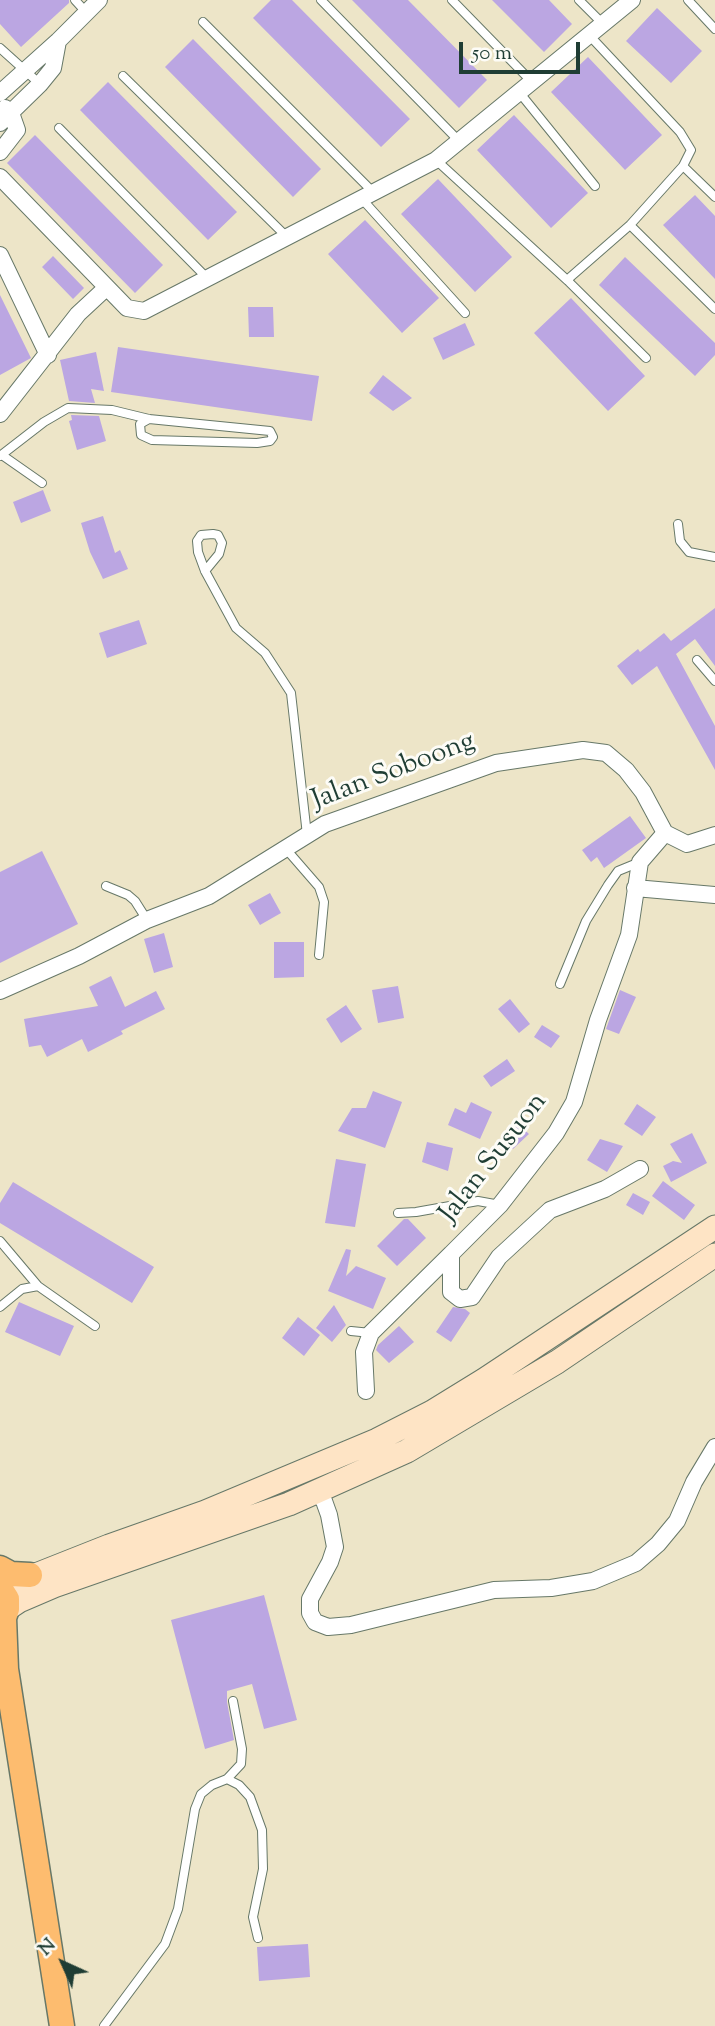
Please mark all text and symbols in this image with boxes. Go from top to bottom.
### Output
scale bar [463,28,584,72]
text: 50 m [472,39,512,69]
street label: Jalan Soboong [308,727,480,819]
street label: Jalan Susuon [434,1087,556,1231]
north arrow [28,1928,98,1998]
text: N [33,1933,63,1963]

